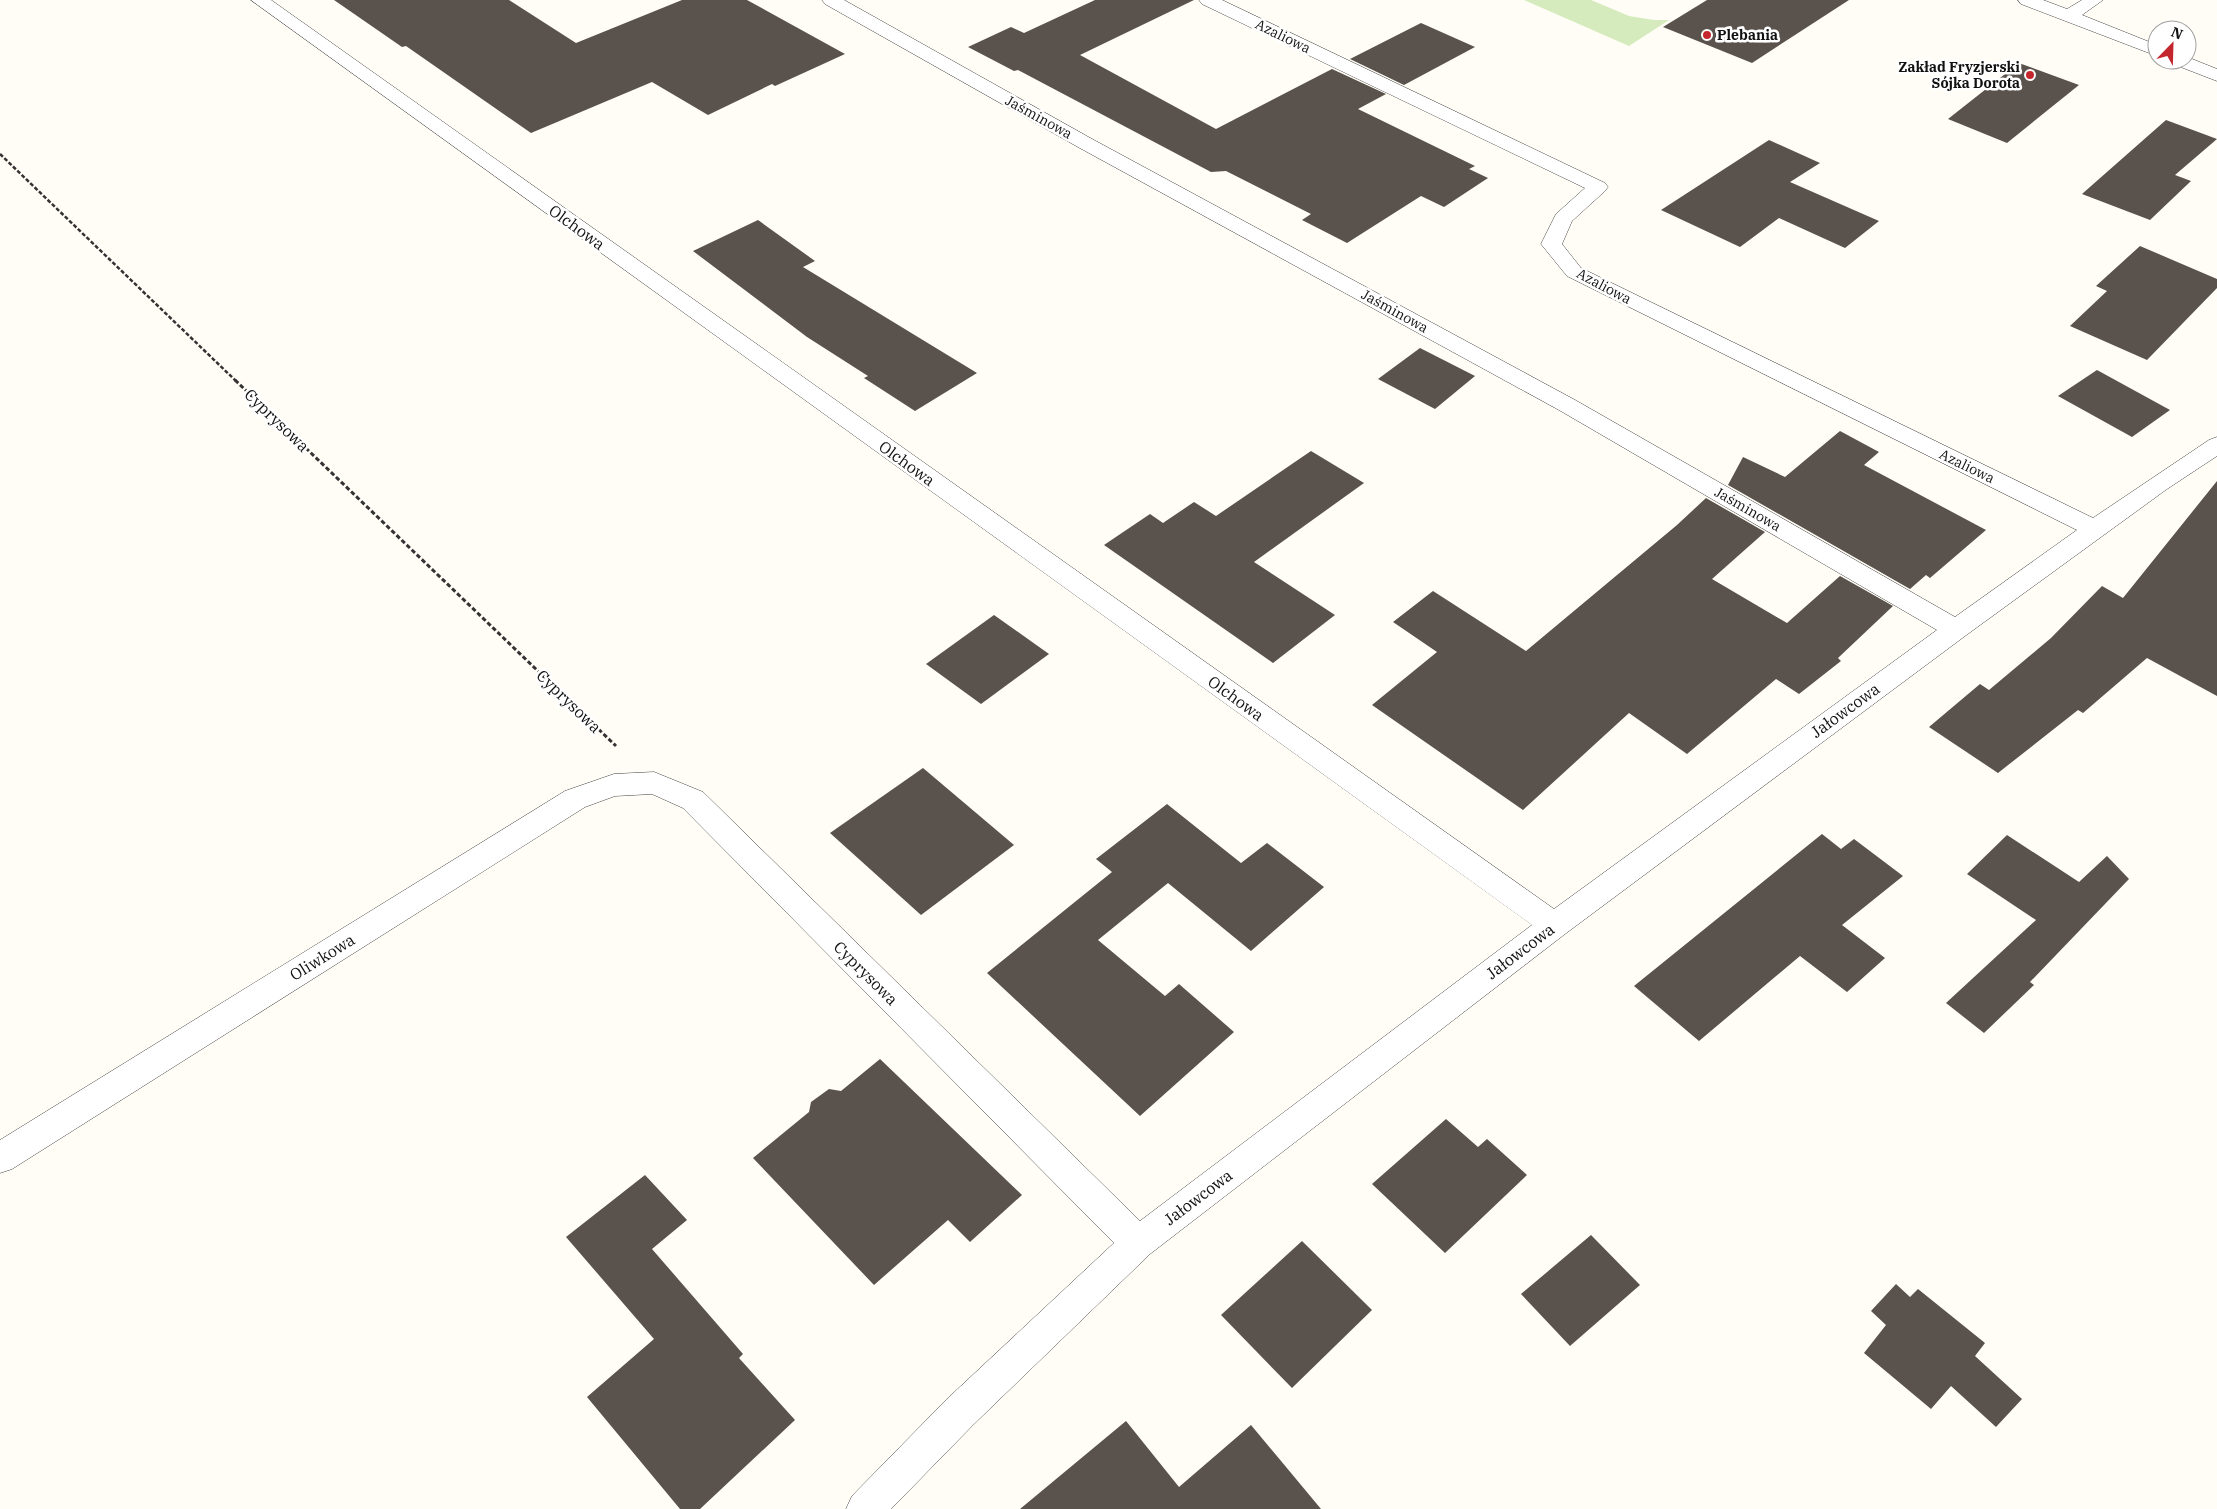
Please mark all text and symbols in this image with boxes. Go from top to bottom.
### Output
street label: Azaliowa [1252,15,1314,57]
north arrow [2147,20,2197,70]
text: N [2168,23,2186,43]
place label: Plebania [1717,26,1778,44]
marker: Plebania [1701,29,1713,41]
place label: Zakład Fryzjerski Sójka Dorota [1898,58,2020,92]
marker: Zakład Fryzjerski Sójka Dorota [2024,69,2036,81]
street label: Jaśminowa [1002,91,1076,143]
street label: Olchowa [545,200,609,254]
street label: Azaliowa [1574,264,1635,308]
street label: Jaśminowa [1358,285,1432,337]
street label: Cyprysowa [240,384,314,456]
street label: Olchowa [875,436,939,490]
street label: Azaliowa [1936,445,1998,487]
street label: Jaśminowa [1712,483,1785,535]
street label: Cyprysowa [532,665,606,737]
street label: Olchowa [1204,671,1268,725]
street label: Jałowcowa [1807,678,1884,742]
street label: Jałowcowa [1482,919,1558,983]
street label: Oliwkowa [286,929,358,985]
street label: Cyprysowa [830,937,902,1009]
street label: Jałowcowa [1160,1165,1236,1229]

